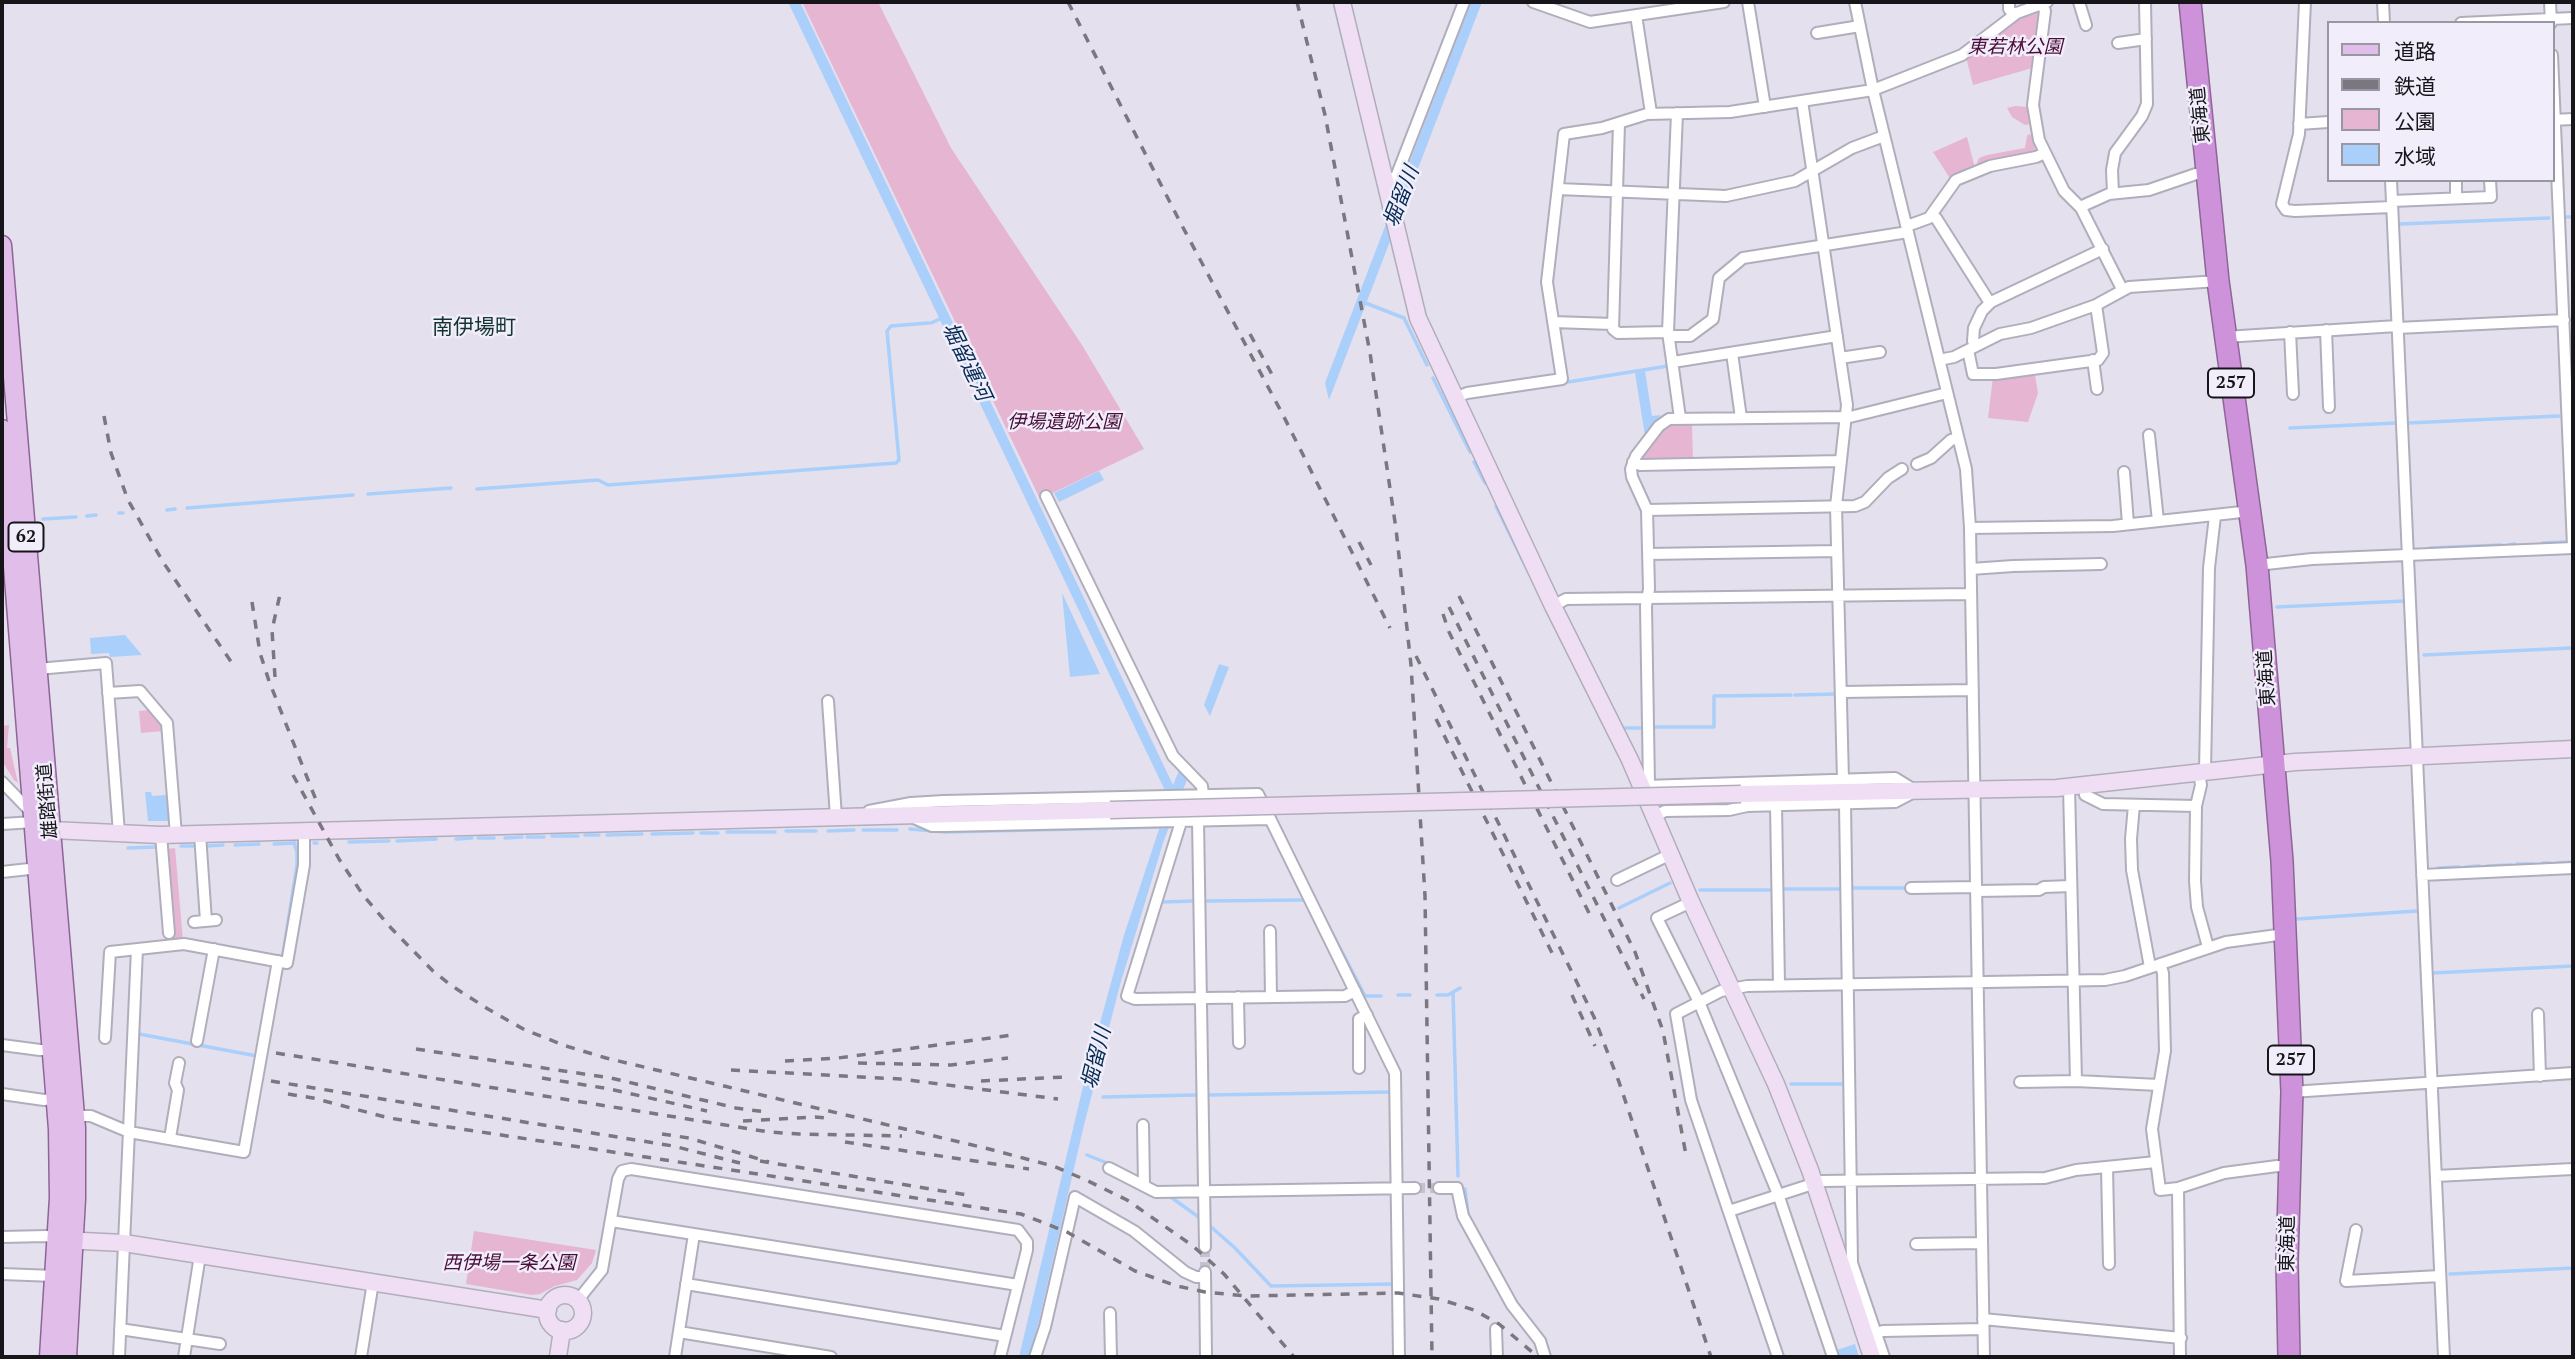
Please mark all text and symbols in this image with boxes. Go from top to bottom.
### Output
legend [2326,21,2554,182]
park label: 東若林公園 [1968,37,2062,59]
text: 道路 [2394,37,2436,65]
text: 鉄道 [2394,72,2436,100]
street label: 東海道 [2187,85,2215,145]
text: 公園 [2394,107,2436,135]
text: 水域 [2394,142,2436,170]
water label: 堀留川 [1379,163,1425,231]
district label: 南伊場町 [432,315,516,341]
water label: 堀留運河 [936,319,996,405]
road number: 257 [2208,368,2254,398]
park label: 伊場遺跡公園 [1007,412,1121,434]
road number: 62 [8,522,44,552]
street label: 東海道 [2254,649,2280,707]
street label: 雄踏街道 [33,762,63,840]
water label: 堀留川 [1077,1024,1117,1092]
road number: 257 [2268,1045,2314,1074]
street label: 東海道 [2276,1215,2300,1273]
park label: 西伊場一条公園 [443,1253,575,1275]

